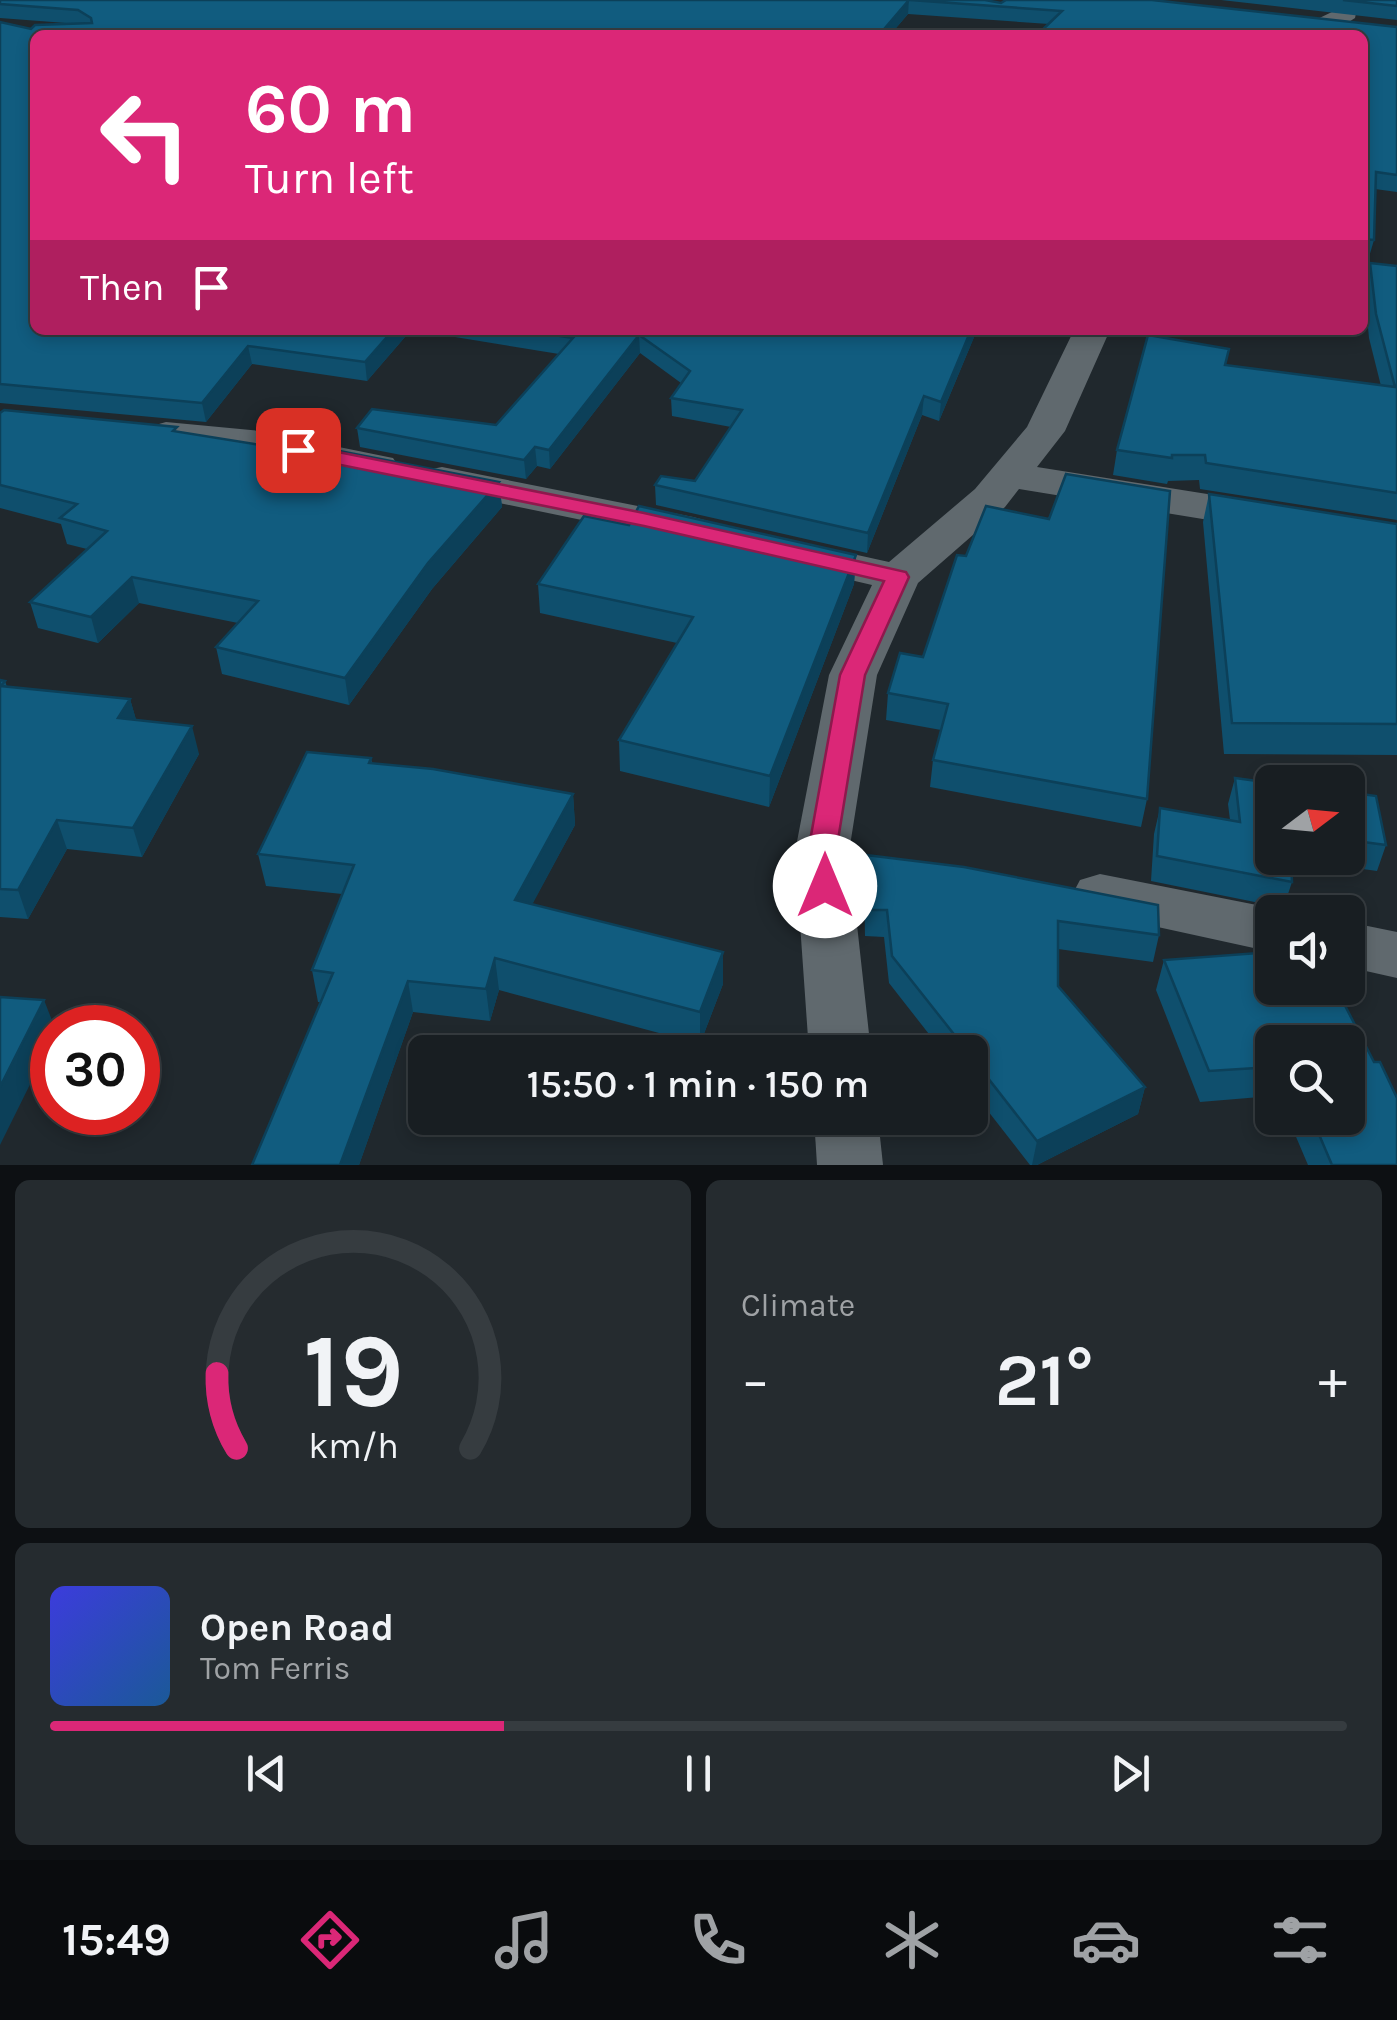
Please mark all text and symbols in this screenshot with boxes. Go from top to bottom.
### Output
text: 60 m [245,68,416,150]
icon: left [80,70,210,200]
text: Turn left [245,152,414,204]
icon: arrive [184,260,239,315]
text: Then [80,265,164,310]
pin [256,408,341,493]
icon: arrive [271,423,326,478]
north arrow [1255,765,1365,875]
map controls [1255,765,1365,1135]
position arrow [773,834,877,938]
button: sound [1255,895,1365,1005]
speed limit sign: 30 [30,1005,160,1135]
button: search [1255,1025,1365,1135]
text: 15:50 · 1 min · 150 m [527,1062,869,1107]
text: Climate [741,1287,855,1324]
text: 19 [303,1311,403,1432]
text: 21° [994,1336,1094,1424]
text: − [741,1348,770,1412]
text: + [1318,1348,1347,1412]
text: km/h [308,1425,398,1467]
text: Open Road [200,1605,394,1650]
text: Tom Ferris [200,1650,350,1687]
icon: previous [239,1746,294,1801]
icon: pause [671,1746,726,1801]
icon: next [1103,1746,1158,1801]
icon: directions [295,1905,365,1975]
icon: music [489,1905,559,1975]
icon: phone [683,1905,753,1975]
icon: climate [877,1905,947,1975]
icon: car [1071,1905,1141,1975]
icon: filters [1265,1905,1335,1975]
text: 15:49 [62,1914,171,1966]

